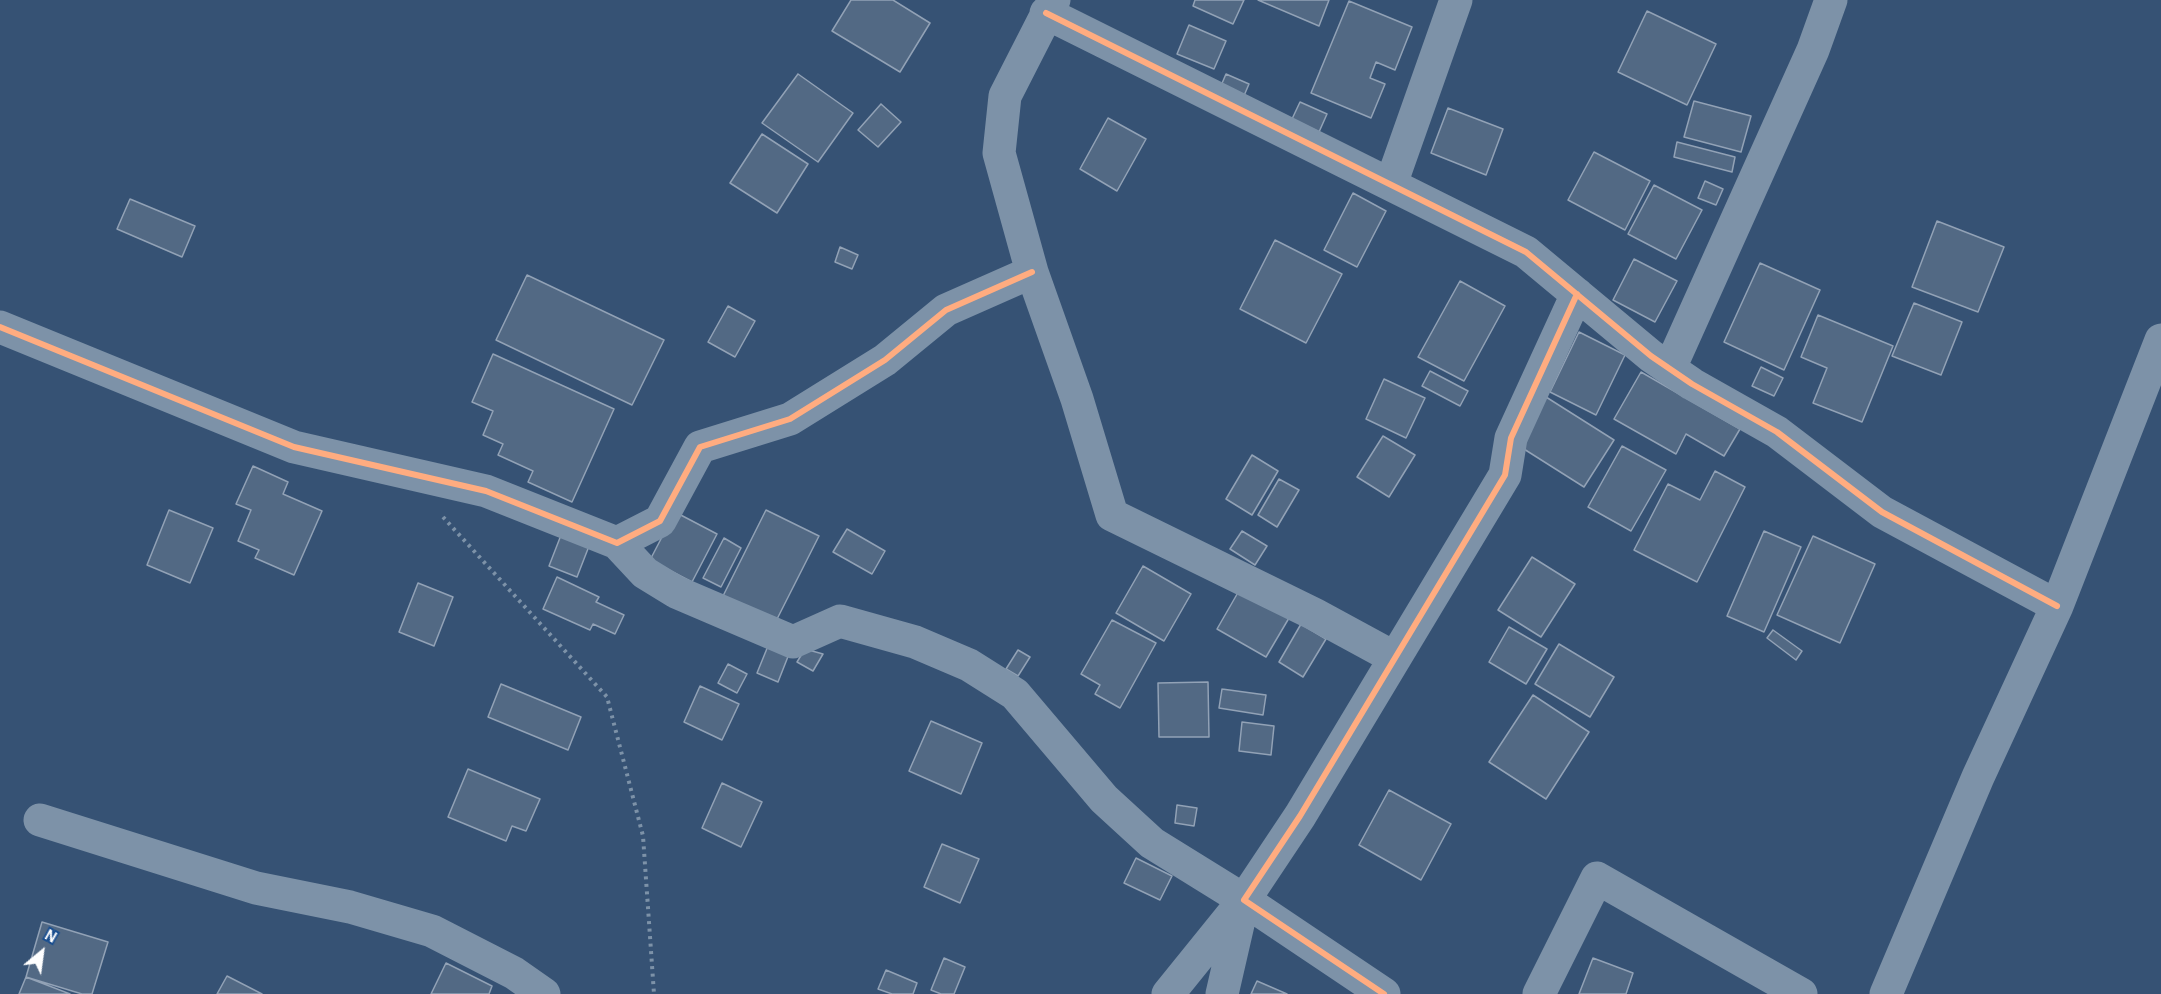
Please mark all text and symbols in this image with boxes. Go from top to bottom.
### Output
north arrow [12,922,72,982]
text: N [42,927,59,946]

